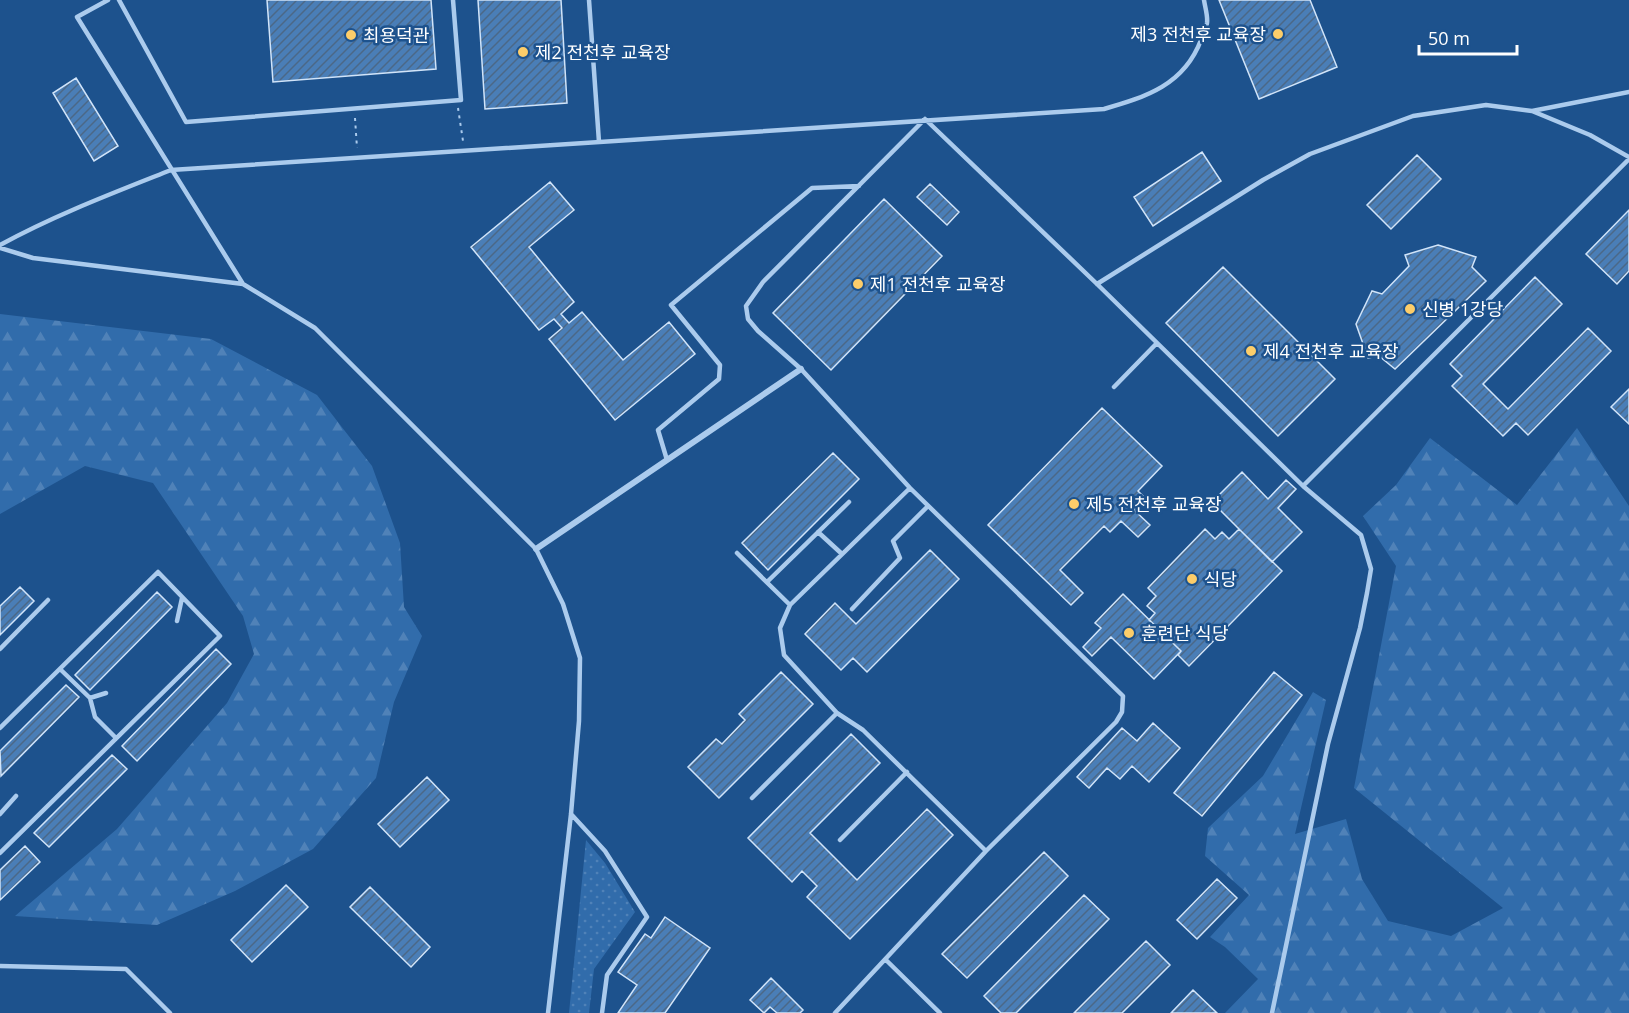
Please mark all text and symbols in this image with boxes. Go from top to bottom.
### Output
scale bar [1419,18,1516,56]
place label: 제3 전천후 교육장 [1130,22,1266,46]
place label: 최용덕관 [363,23,430,47]
text: 50 m [1428,26,1470,50]
marker: 제3 전천후 교육장 [1271,27,1285,41]
marker: 최용덕관 [344,28,358,42]
place label: 제2 전천후 교육장 [535,40,671,64]
marker: 제2 전천후 교육장 [516,45,530,59]
place label: 제1 전천후 교육장 [870,272,1006,296]
marker: 제1 전천후 교육장 [851,277,865,291]
place label: 신병 1강당 [1422,297,1503,321]
marker: 신병 1강당 [1403,302,1417,316]
place label: 제4 전천후 교육장 [1263,339,1399,363]
marker: 제4 전천후 교육장 [1244,344,1258,358]
place label: 제5 전천후 교육장 [1086,492,1222,516]
marker: 제5 전천후 교육장 [1067,497,1081,511]
place label: 식당 [1204,567,1237,591]
marker: 식당 [1185,572,1199,586]
place label: 훈련단 식당 [1141,621,1228,645]
marker: 훈련단 식당 [1122,626,1136,640]

